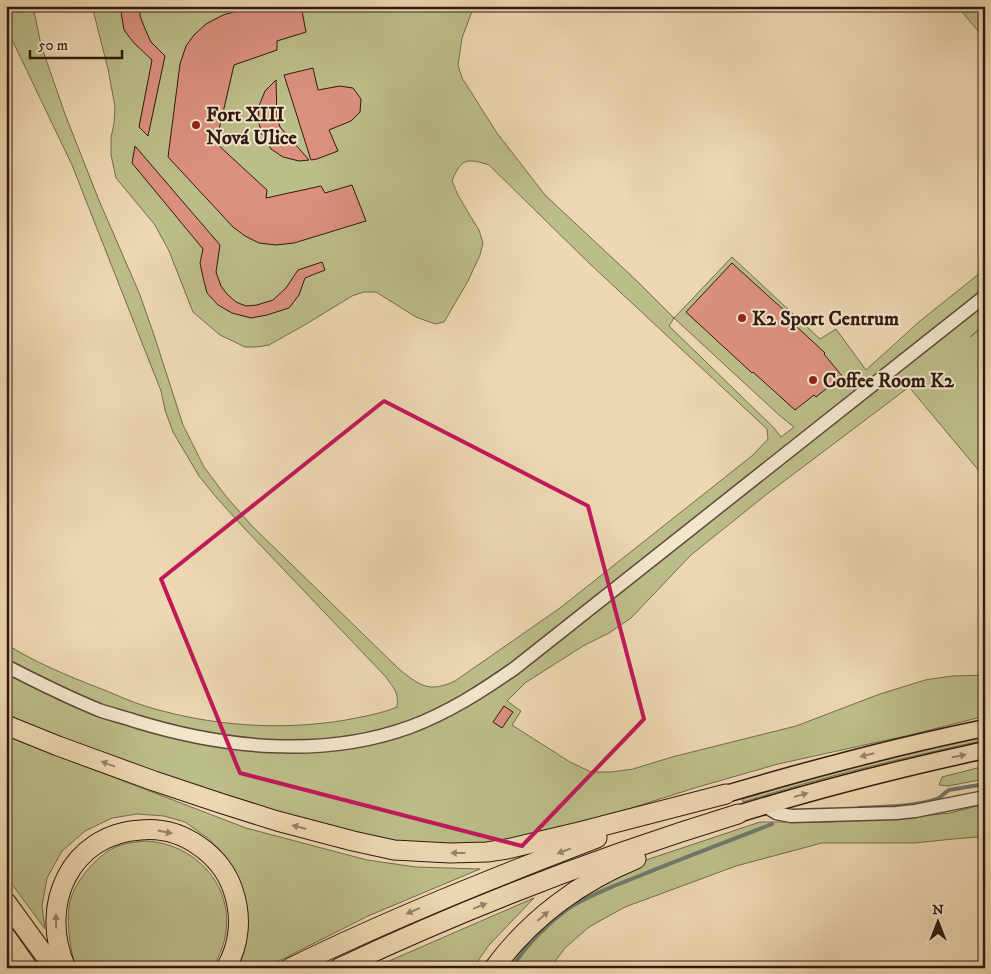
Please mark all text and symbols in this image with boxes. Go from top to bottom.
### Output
scale bar [30,28,122,60]
text: 50 m [38,36,68,55]
place label: Fort XIII Nová Ulice [206,103,298,151]
marker: Fort XIII Nová Ulice [190,119,202,131]
place label: K2 Sport Centrum [752,307,899,332]
marker: K2 Sport Centrum [736,312,748,324]
place label: Coffee Room K2 [823,369,955,394]
marker: Coffee Room K2 [807,374,819,386]
one-way arrow [859,751,874,759]
one-way arrow [951,751,967,759]
one-way arrow [100,760,115,768]
one-way arrow [794,791,809,799]
one-way arrow [291,822,306,830]
one-way arrow [158,828,174,836]
one-way arrow [556,847,571,855]
one-way arrow [450,849,466,857]
north arrow [914,896,964,946]
text: N [932,901,944,919]
one-way arrow [473,902,488,910]
one-way arrow [406,908,420,916]
one-way arrow [536,911,549,922]
one-way arrow [52,912,60,928]

